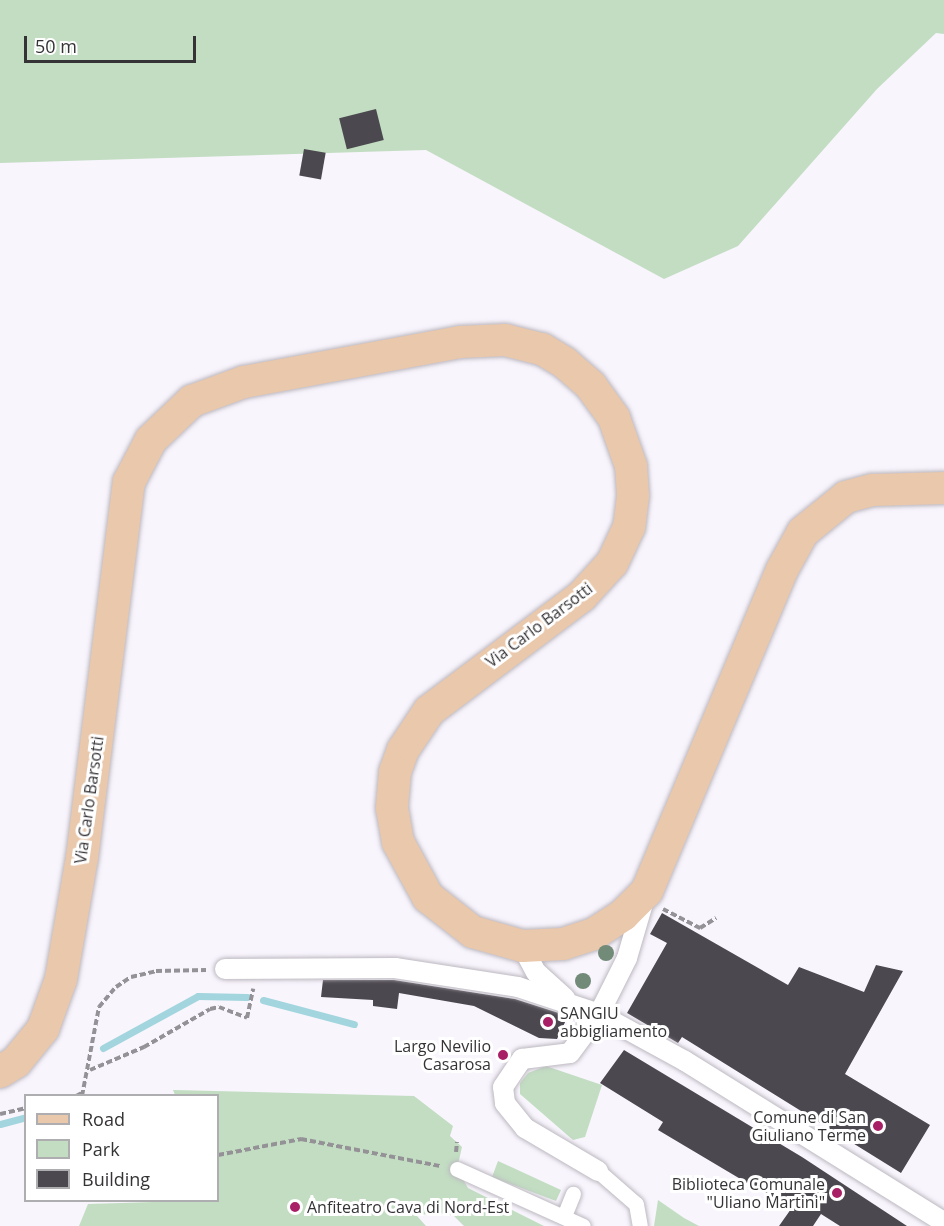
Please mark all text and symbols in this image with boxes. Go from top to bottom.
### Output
scale bar [27,24,200,62]
text: 50 m [35,34,77,58]
street label: Via Carlo Barsotti [482,579,596,671]
street label: Via Carlo Barsotti [71,735,107,865]
place label: SANGIU abbigliamento [560,1003,667,1041]
marker: SANGIU abbigliamento [541,1015,555,1029]
place label: Largo Nevilio Casarosa [394,1036,491,1074]
marker: Largo Nevilio Casarosa [496,1048,510,1062]
legend [24,1094,219,1202]
text: Road [82,1107,125,1131]
place label: Comune di San Giuliano Terme [752,1107,866,1145]
marker: Comune di San Giuliano Terme [871,1119,885,1133]
text: Park [82,1137,120,1161]
text: Building [82,1167,150,1191]
place label: Biblioteca Comunale "Uliano Martini" [672,1174,825,1212]
marker: Biblioteca Comunale "Uliano Martini" [830,1186,844,1200]
place label: Anfiteatro Cava di Nord-Est [307,1197,509,1217]
marker: Anfiteatro Cava di Nord-Est [288,1200,302,1214]

